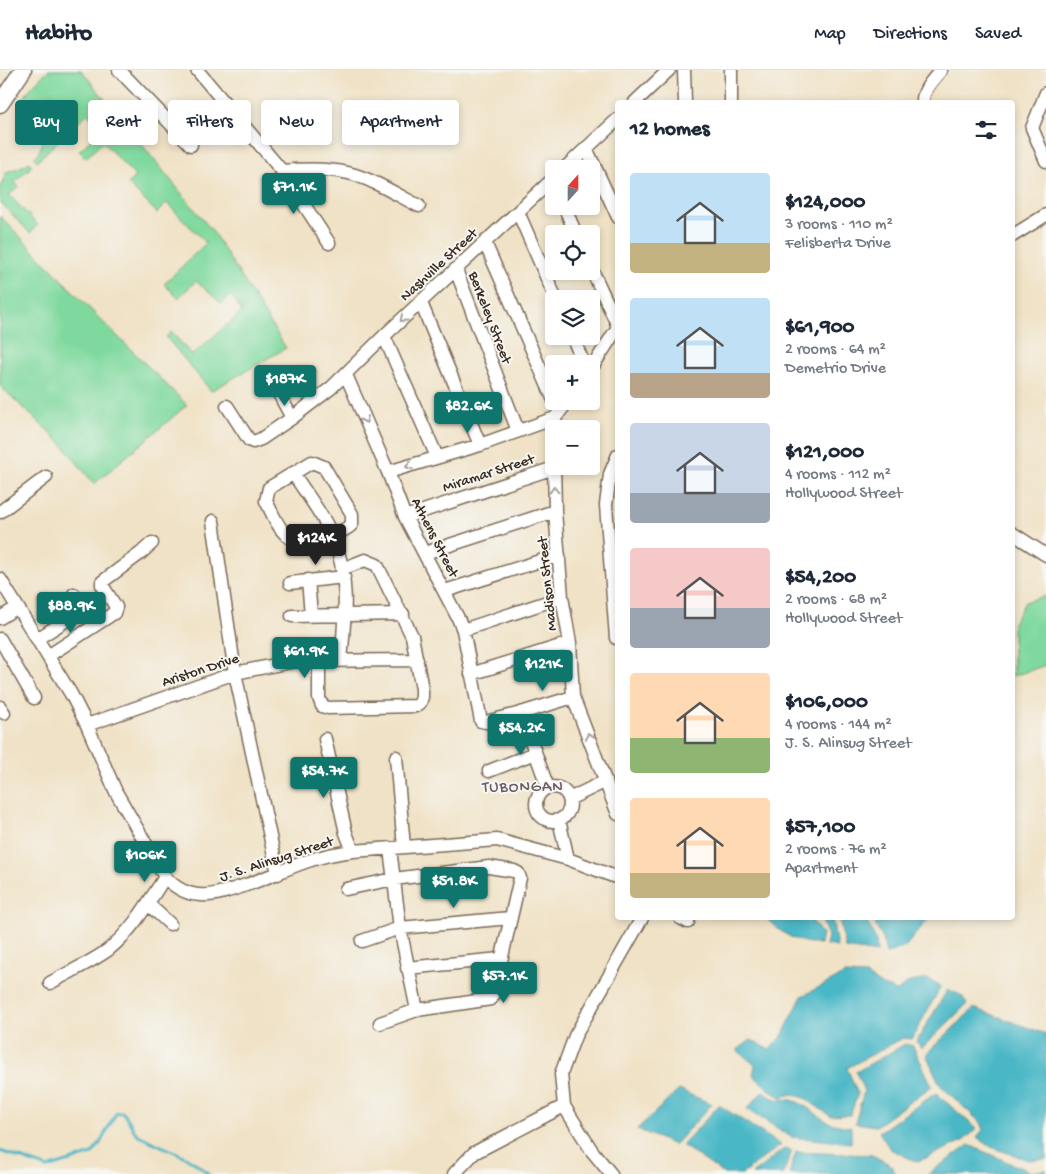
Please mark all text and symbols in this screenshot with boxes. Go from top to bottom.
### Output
text: Habito [25,20,92,49]
text: Map [814,24,846,45]
text: Directions [874,24,947,45]
text: Saved [975,24,1021,45]
chip: Buy [15,100,78,145]
chip: Rent [88,100,158,145]
chip: Filters [168,100,251,145]
chip: New [261,100,332,145]
chip: Apartment [342,100,459,145]
icon: filters [972,116,1000,144]
text: 12 homes [630,118,709,143]
north arrow [545,160,600,215]
map controls [545,160,600,475]
pin: $71.1K [253,172,335,215]
text: $71.1K [273,179,315,198]
text: $124,000 [785,191,866,216]
icon: home [670,193,730,253]
text: 3 rooms · 110 m² [785,216,893,235]
street label: Nashville Street [397,224,483,306]
button: locate [545,225,600,280]
text: Felisberta Drive [785,235,891,254]
street label: Berkeley Street [463,268,516,368]
button: layers [545,290,600,345]
one-way arrow [399,313,408,322]
text: $61,900 [785,316,855,341]
icon: home [670,318,730,378]
text: 2 rooms · 64 m² [785,341,886,360]
button: + [545,355,600,410]
text: Demetrio Drive [785,360,886,379]
pin: $187K [250,364,320,407]
text: $187K [265,371,305,390]
pin: $82.6K [427,392,509,434]
text: $82.6K [445,398,491,417]
one-way arrow [359,415,370,424]
button: − [545,420,600,475]
text: $121,000 [785,441,864,466]
icon: home [670,443,730,503]
street label: Miramar Street [441,450,538,497]
one-way arrow [406,460,414,470]
text: 4 rooms · 112 m² [785,466,891,485]
text: Hollywood Street [785,485,902,504]
one-way arrow [549,486,560,494]
street label: Athens Street [406,495,463,582]
pin: $124K [281,524,351,566]
text: $124K [297,530,335,549]
street label: Madison Street [534,534,562,632]
text: $54,200 [785,566,856,591]
icon: home [670,568,730,628]
text: 2 rooms · 68 m² [785,591,887,610]
pin: $88.9K [30,592,112,634]
text: $88.9K [48,598,94,617]
text: Hollywood Street [785,610,902,629]
pin: $61.9K [264,636,346,679]
text: $61.9K [283,643,327,662]
street label: Ariston Drive [160,650,242,692]
pin: $121K [508,650,578,692]
text: $121K [525,656,561,675]
text: $106,000 [785,691,868,716]
icon: home [670,693,730,753]
pin: $54.2K [480,714,562,756]
text: 4 rooms · 144 m² [785,716,892,735]
text: $54.2K [499,720,543,739]
one-way arrow [585,732,595,741]
text: J. S. Alinsug Street [785,735,912,754]
pin: $54.7K [283,756,365,799]
text: $54.7K [301,763,347,782]
district label: TUBONGAN [481,779,564,798]
text: $57,100 [785,816,855,841]
icon: home [670,818,730,878]
street label: J. S. Alinsug Street [217,832,338,887]
pin: $106K [110,840,180,883]
text: 2 rooms · 76 m² [785,841,887,860]
text: $106K [125,847,165,866]
text: Apartment [785,860,857,879]
pin: $51.8K [413,866,495,909]
text: $51.8K [432,873,476,892]
pin: $57.1K [463,962,545,1004]
text: $57.1K [482,968,526,987]

